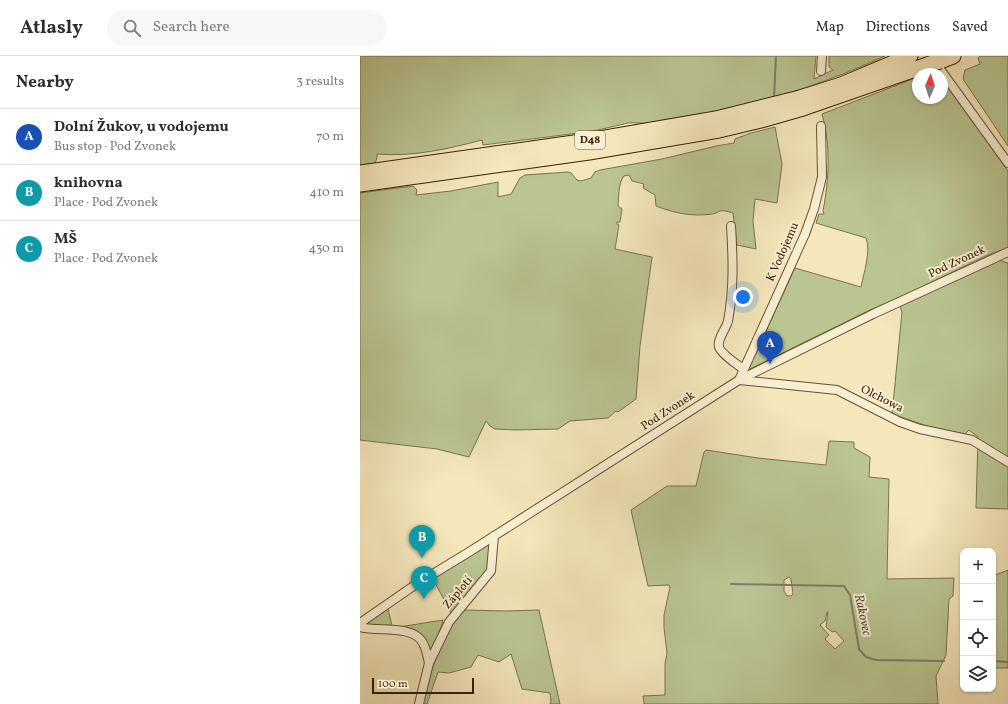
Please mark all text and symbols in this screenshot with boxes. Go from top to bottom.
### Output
search box [107,10,387,46]
text: Atlasly [20,15,83,41]
icon: search [121,17,143,39]
text: Search here [153,17,230,38]
text: Map [816,18,844,37]
text: Directions [866,18,930,37]
text: Saved [952,18,988,37]
north arrow [912,68,948,104]
text: Nearby [16,71,74,94]
text: 3 results [296,73,344,91]
text: Dolní Žukov, u vodojemu [54,117,229,138]
text: A [24,128,34,146]
text: 70 m [316,128,344,146]
road number: D48 [575,131,605,149]
text: Bus stop · Pod Zvonek [54,138,176,156]
text: knihovna [54,173,123,194]
text: B [25,184,33,202]
text: 410 m [309,184,344,202]
text: Place · Pod Zvonek [54,194,158,212]
street label: K Vodojemu [763,220,803,284]
text: MŠ [54,229,77,250]
text: C [25,240,33,258]
text: 430 m [308,240,344,258]
street label: Pod Zvonek [926,242,989,282]
text: Place · Pod Zvonek [54,250,158,268]
your location [733,287,753,307]
pin: A [757,331,783,364]
street label: Olchowa [858,381,906,417]
street label: Pod Zvonek [638,387,698,434]
pin: B [409,525,435,558]
map controls [960,548,996,692]
button: + [960,548,996,584]
pin: C [411,566,437,599]
street label: Záplotí [440,573,477,613]
button: − [960,584,996,620]
water label: Rakovec [849,593,875,638]
button: locate [960,620,996,656]
button: layers [960,656,996,692]
scale bar [372,676,474,695]
text: 100 m [378,677,408,692]

